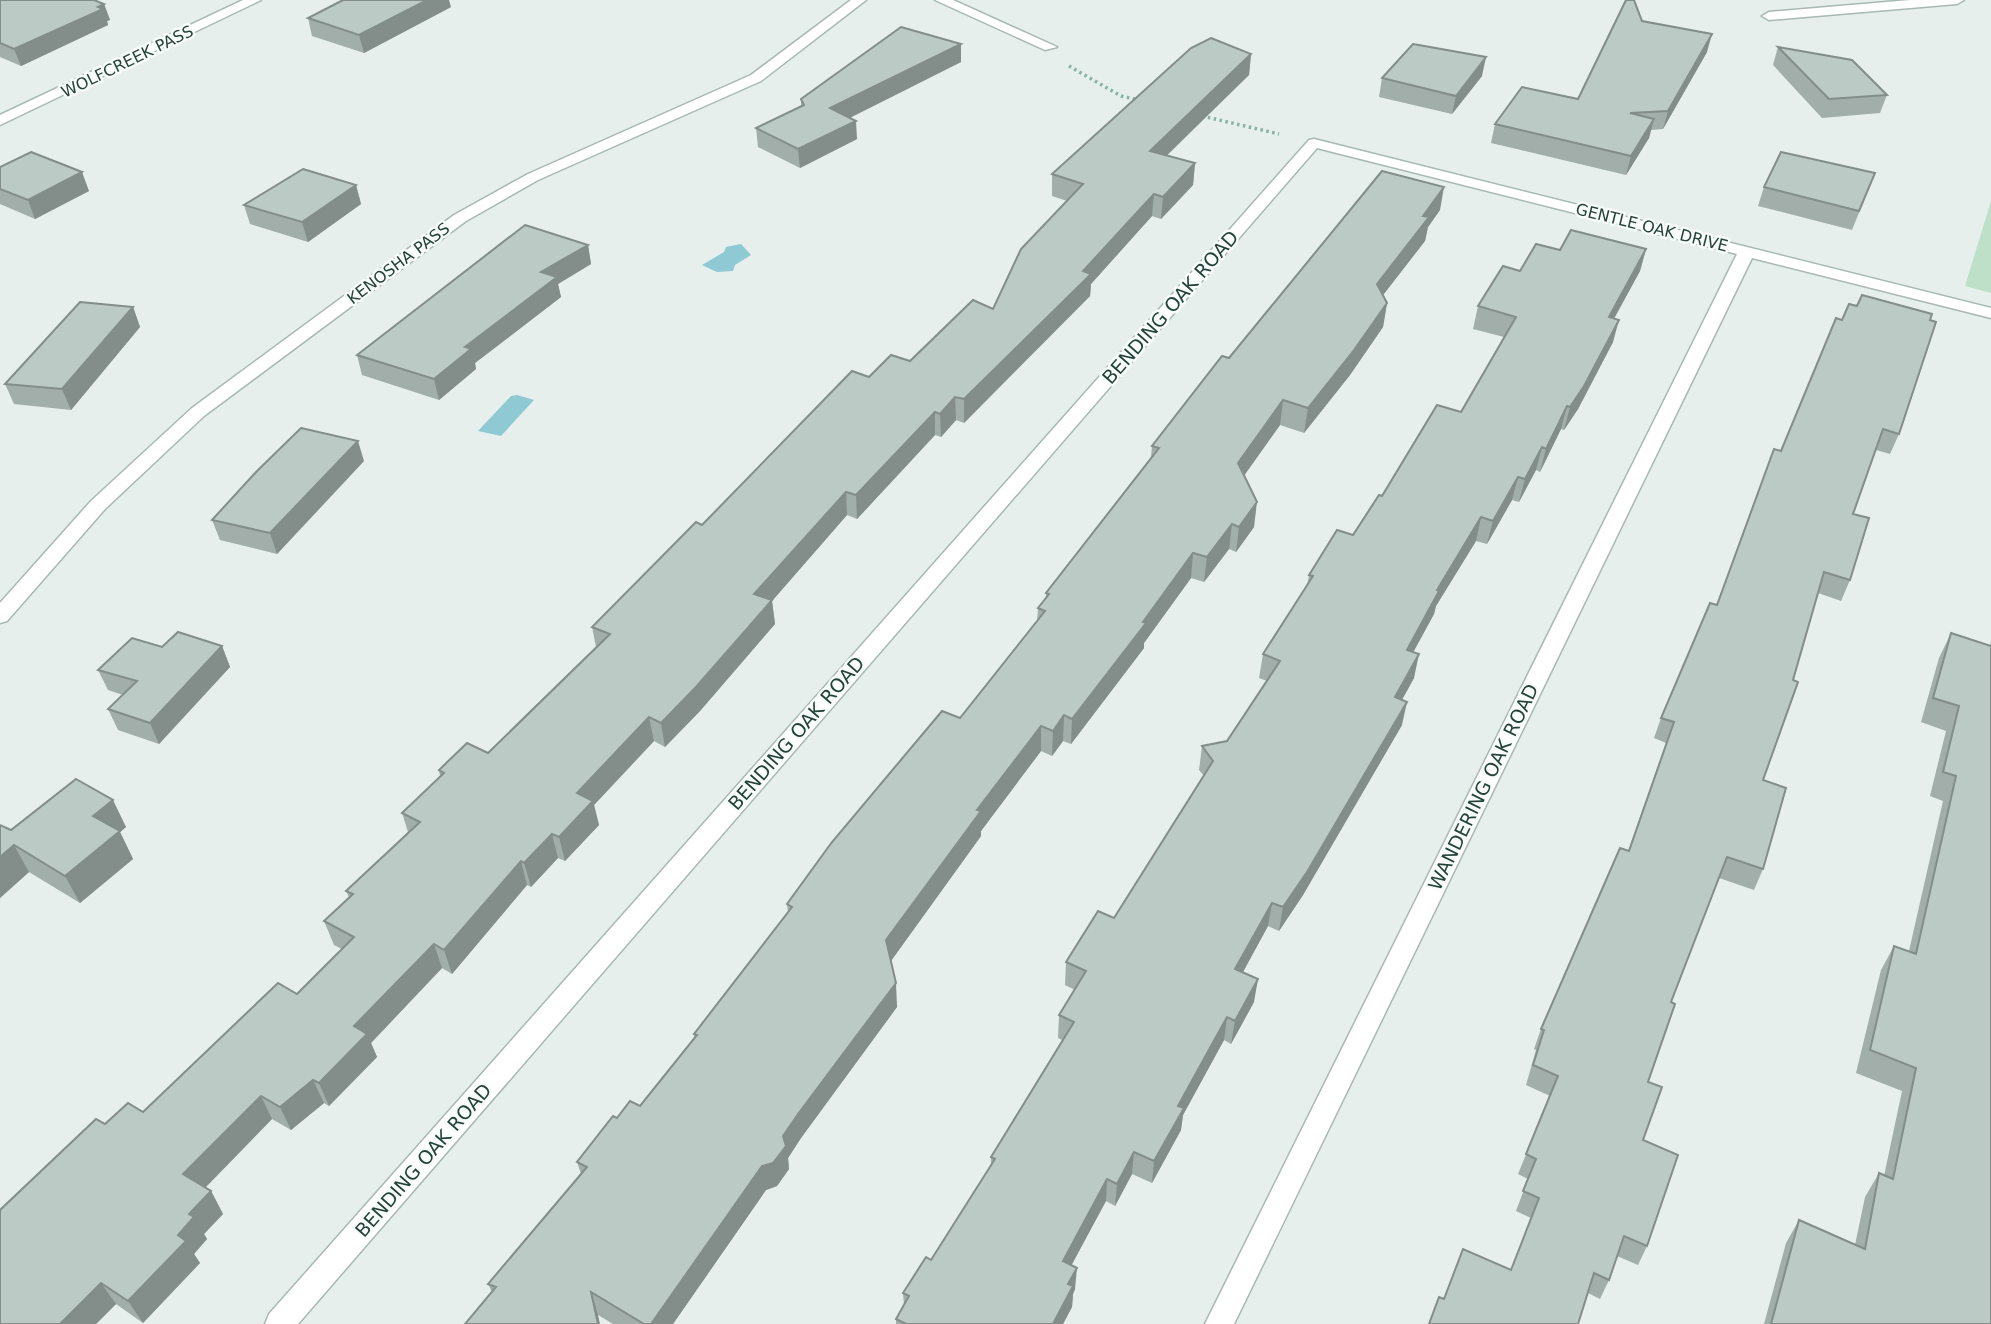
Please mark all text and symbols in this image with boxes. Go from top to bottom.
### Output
street label: WOLFCREEK PASS [58,21,196,102]
street label: GENTLE OAK DRIVE [1574,199,1730,256]
street label: KENOSHA PASS [343,219,453,308]
street label: BENDING OAK ROAD [1097,226,1243,388]
street label: BENDING OAK ROAD [723,652,869,814]
street label: WANDERING OAK ROAD [1423,680,1543,894]
street label: BENDING OAK ROAD [350,1079,496,1241]

